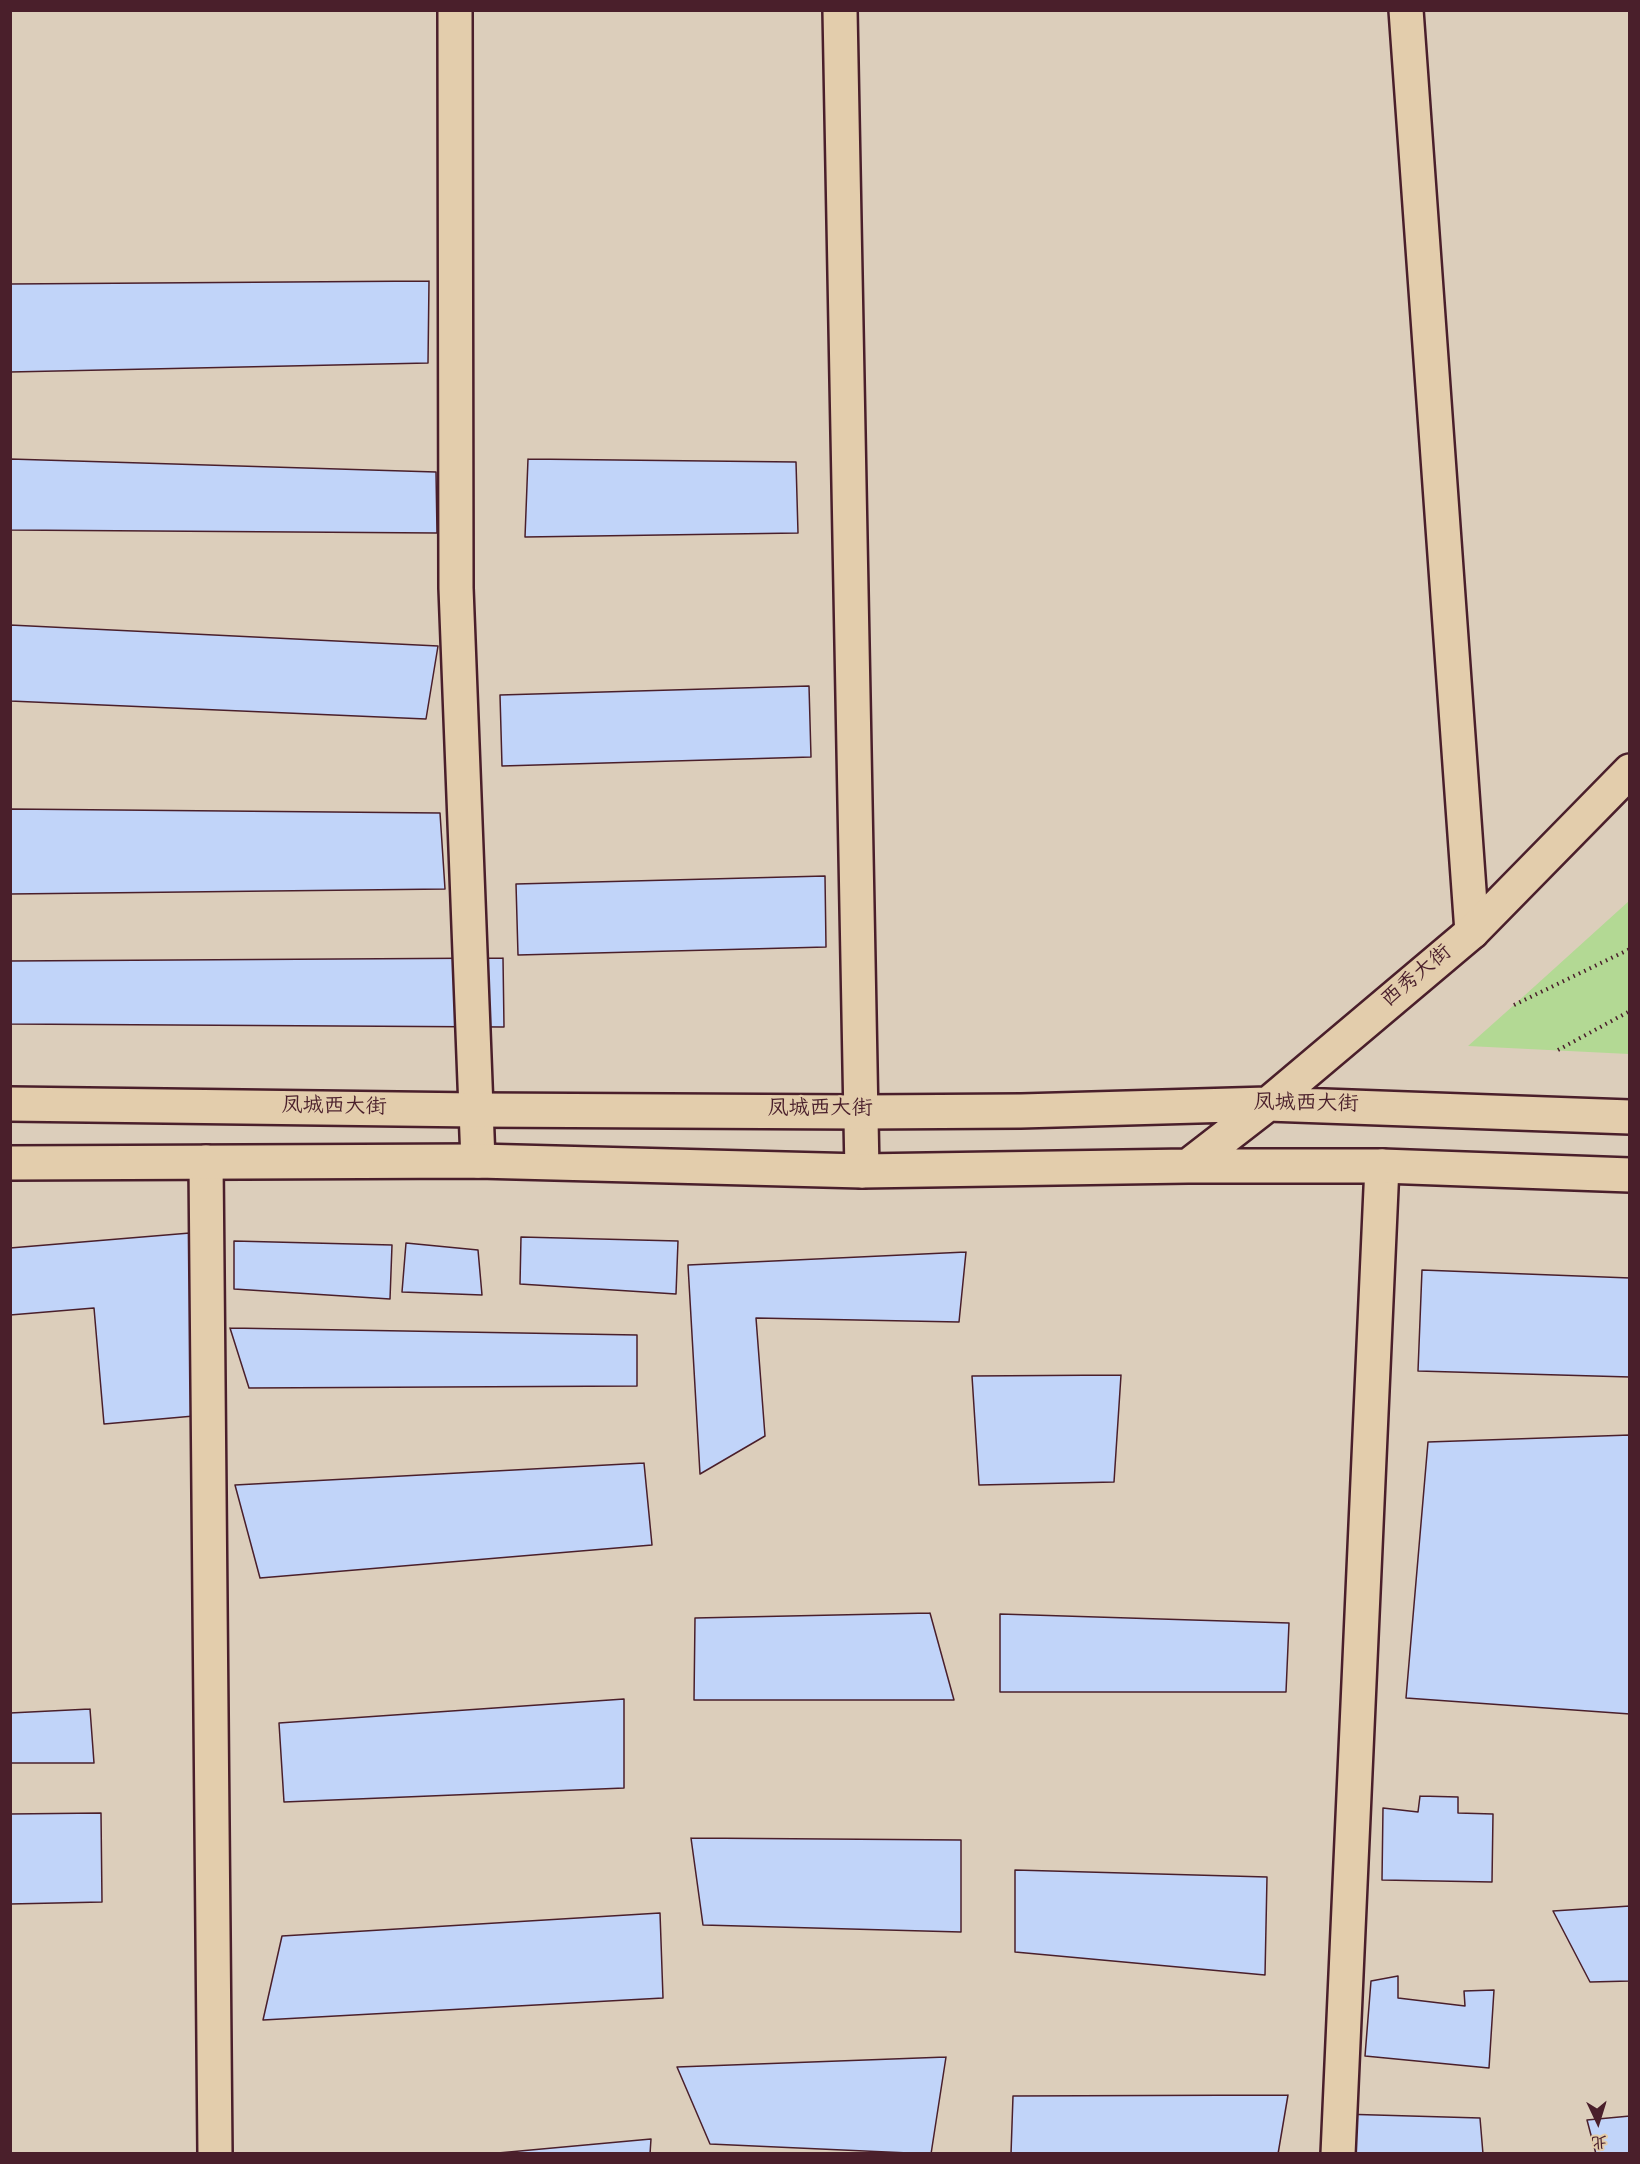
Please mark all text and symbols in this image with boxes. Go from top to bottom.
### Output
street label: 西秀大街 [1378,941,1458,1015]
street label: 凤城西大街 [1253,1092,1359,1120]
street label: 凤城西大街 [281,1095,387,1123]
street label: 凤城西大街 [768,1098,872,1124]
north arrow [1568,2092,1628,2152]
text: 北 [1591,2128,1608,2152]

